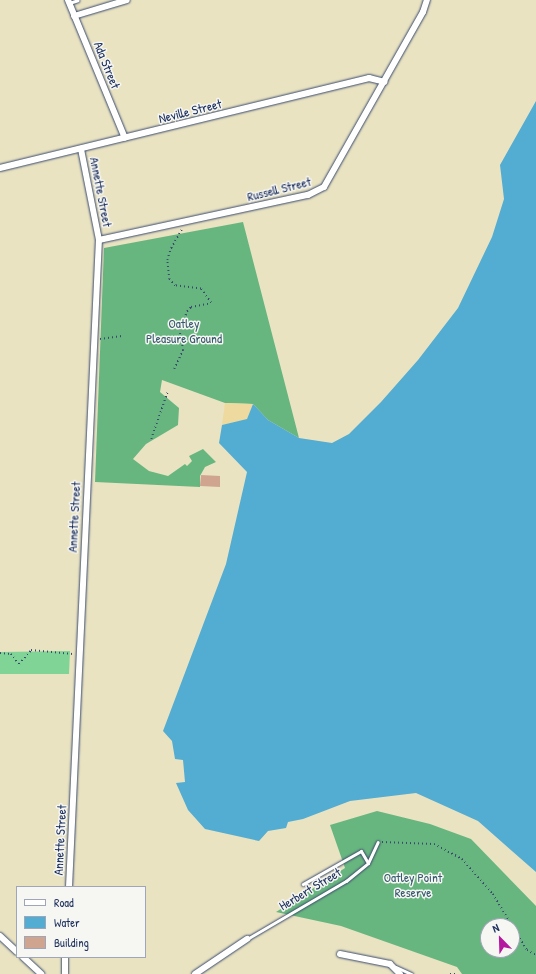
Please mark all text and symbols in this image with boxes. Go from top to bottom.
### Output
street label: Ada Street [90,39,124,91]
street label: Neville Street [157,96,223,126]
street label: Annette Street [87,156,115,228]
street label: Russell Street [246,174,312,204]
park label: Oatley Pleasure Ground [146,316,222,347]
street label: Annette Street [64,481,84,553]
street label: Annette Street [50,804,70,876]
street label: Herbert Street [276,864,344,914]
park label: Oatley Point Reserve [384,870,442,901]
legend [16,886,146,958]
text: Road [54,894,74,911]
text: Water [54,914,80,931]
north arrow [480,918,520,958]
text: N [490,920,501,935]
text: Building [54,934,89,951]

